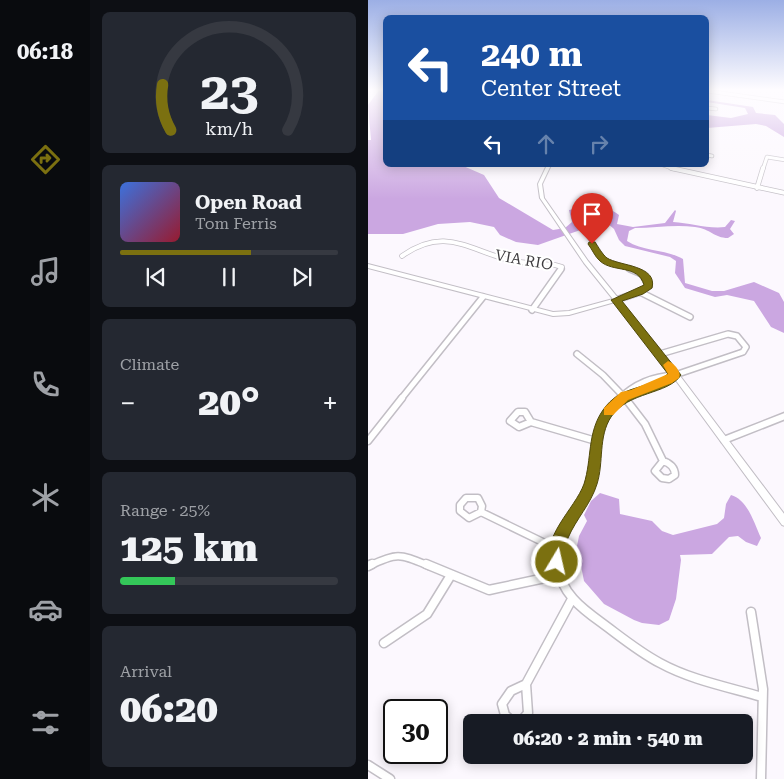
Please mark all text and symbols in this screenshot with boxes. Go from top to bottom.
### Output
text: 240 m [481,34,582,75]
icon: left [398,35,463,100]
text: 06:18 [17,39,73,64]
text: 23 [200,61,258,122]
text: Center Street [481,76,621,101]
text: km/h [205,118,253,139]
icon: left [479,130,507,158]
icon: ahead [532,130,560,158]
icon: right [585,130,613,158]
icon: directions [28,142,63,177]
text: Open Road [195,191,302,214]
pin [571,193,613,244]
icon: arrive [578,200,606,228]
text: Tom Ferris [195,214,277,233]
street label: VIA RIO [494,246,554,274]
icon: music [28,254,63,289]
icon: previous [142,263,170,291]
icon: pause [215,263,243,291]
icon: next [288,263,316,291]
text: Climate [120,355,179,374]
icon: phone [28,367,63,402]
text: 20° [198,380,260,424]
text: − [120,387,136,420]
text: + [322,387,338,420]
icon: climate [28,480,63,515]
text: Range · 25% [120,501,210,520]
text: 125 km [120,526,258,570]
position arrow [530,535,582,587]
icon: car [28,592,63,627]
text: Arrival [120,662,172,681]
text: 06:20 [120,687,218,731]
speed limit sign: 30 [383,699,448,764]
icon: filters [28,705,63,740]
text: 06:20 · 2 min · 540 m [513,727,703,750]

